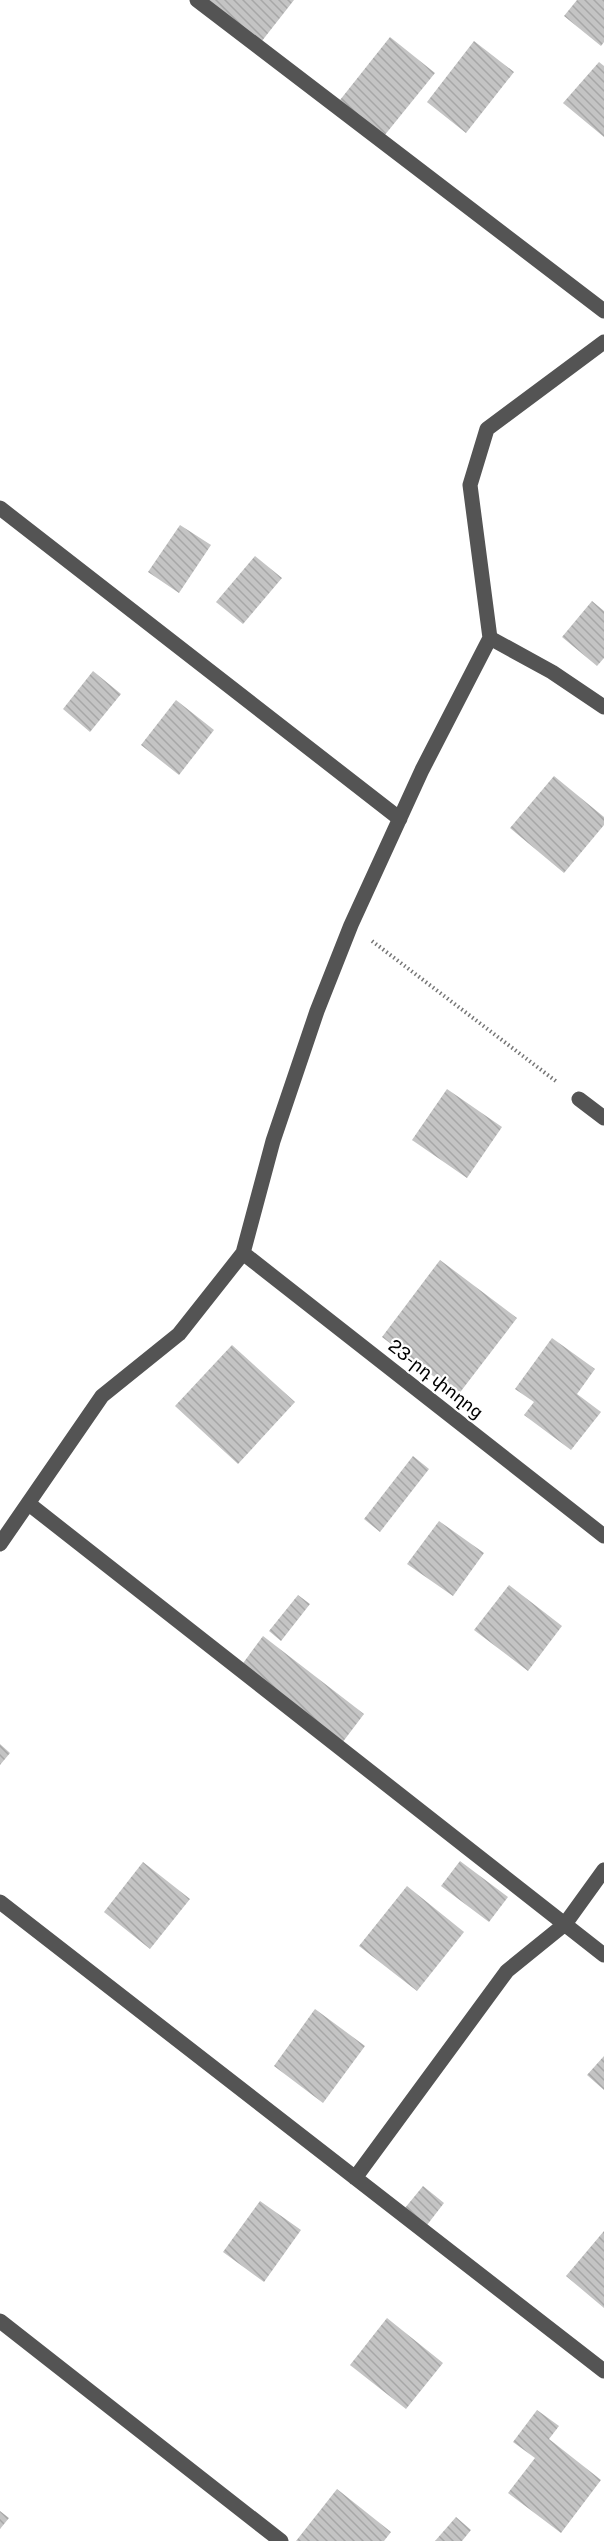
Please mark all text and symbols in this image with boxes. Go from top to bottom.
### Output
street label: 23-րդ փողոց [385,1335,488,1422]

